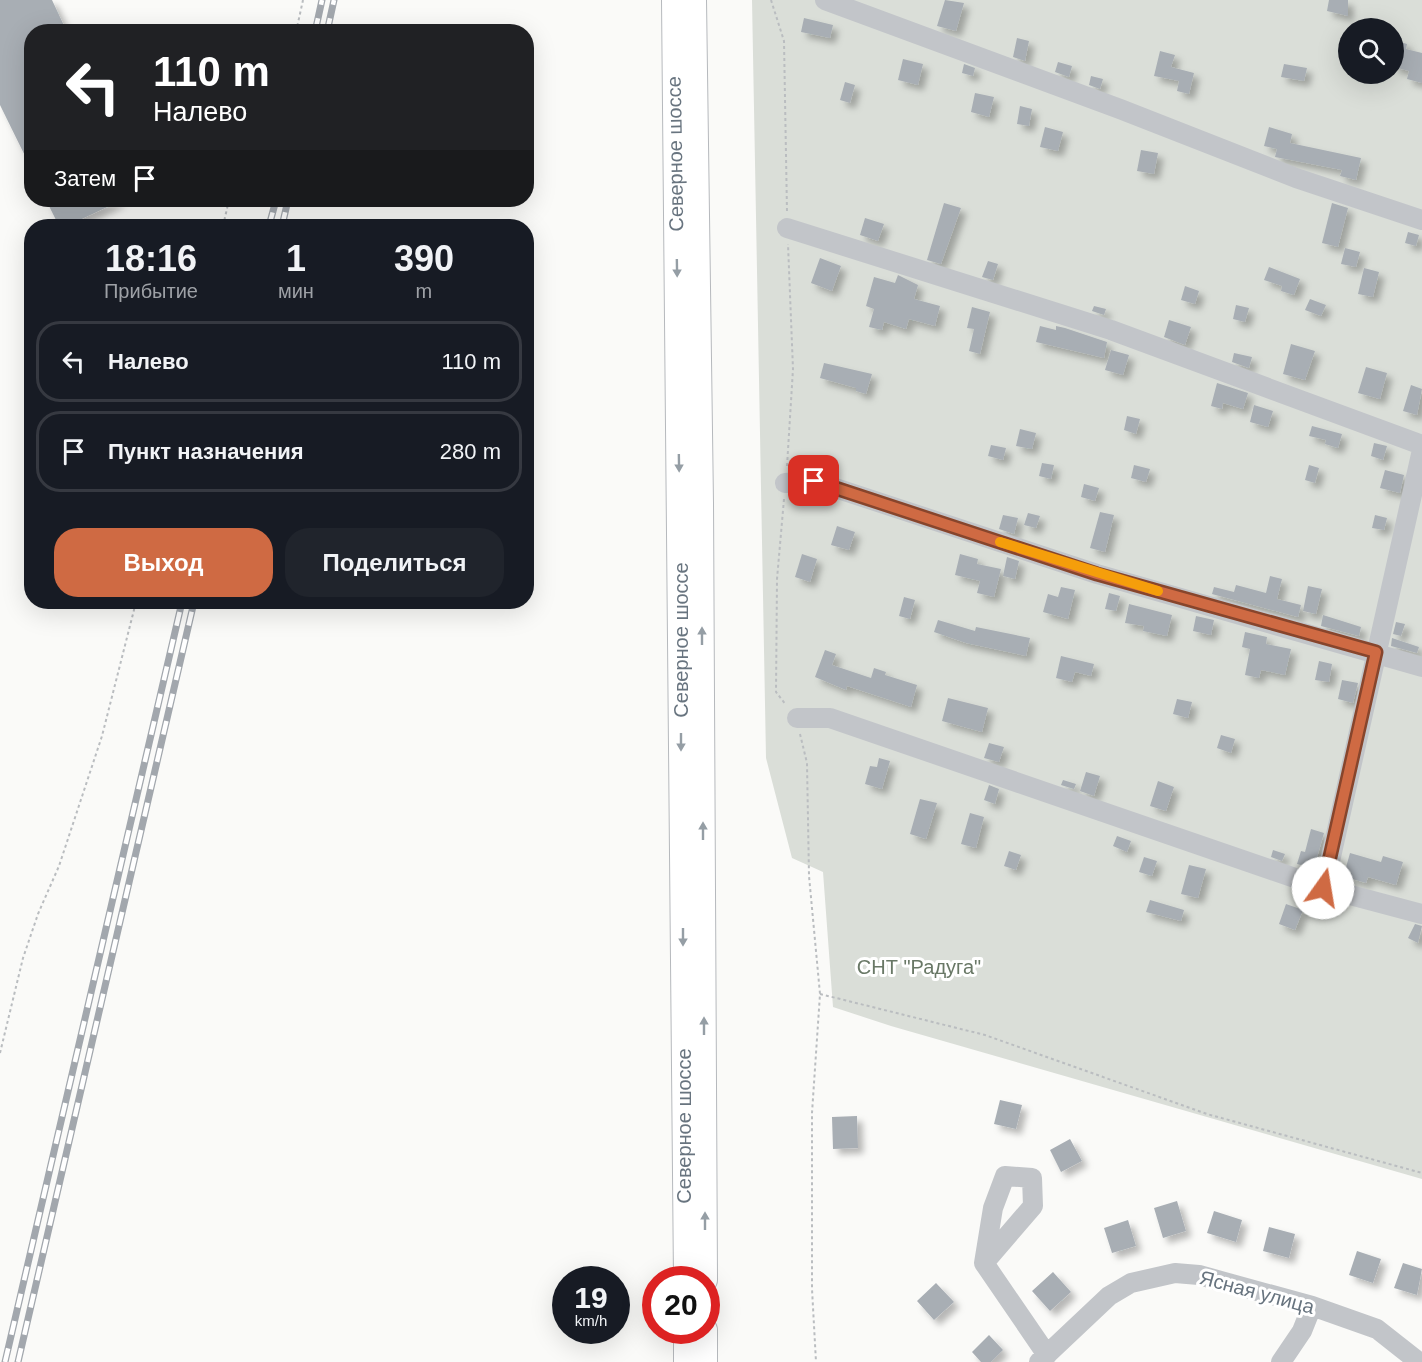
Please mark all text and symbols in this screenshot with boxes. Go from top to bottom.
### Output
map controls [1338,18,1404,84]
button: search [1338,18,1404,84]
icon: left [54,48,132,126]
text: 110 m [153,48,270,95]
street label: Северное шоссе [663,76,687,232]
text: Налево [153,97,247,127]
icon: arrive [128,162,161,195]
text: Затем [54,166,116,191]
text: 18:16 [105,238,197,279]
text: 1 [286,238,306,279]
text: 390 [394,238,454,279]
one-way arrow [672,259,682,278]
text: Прибытие [104,280,198,302]
text: мин [278,280,314,302]
text: m [416,280,432,302]
icon: left [57,345,90,378]
text: Налево [108,349,189,374]
text: 110 m [441,349,501,374]
icon: arrive [57,435,90,468]
text: Пункт назначения [108,439,304,464]
text: 280 m [440,439,501,464]
one-way arrow [674,454,684,473]
pin [788,455,839,506]
icon: arrive [797,464,830,497]
button: Выход [54,528,273,597]
button: Поделиться [285,528,504,597]
street label: Северное шоссе [670,562,692,718]
one-way arrow [697,627,707,646]
one-way arrow [676,733,686,752]
one-way arrow [698,822,708,841]
position arrow [1291,856,1355,920]
one-way arrow [678,928,688,947]
park label: СНТ "Радуга" [857,956,981,978]
one-way arrow [699,1017,709,1036]
street label: Северное шоссе [673,1048,695,1204]
one-way arrow [700,1212,710,1231]
speed limit sign: 20 [642,1266,720,1344]
street label: Ясная улица [1197,1266,1318,1318]
text: 19 [574,1281,608,1314]
text: km/h [575,1312,607,1329]

